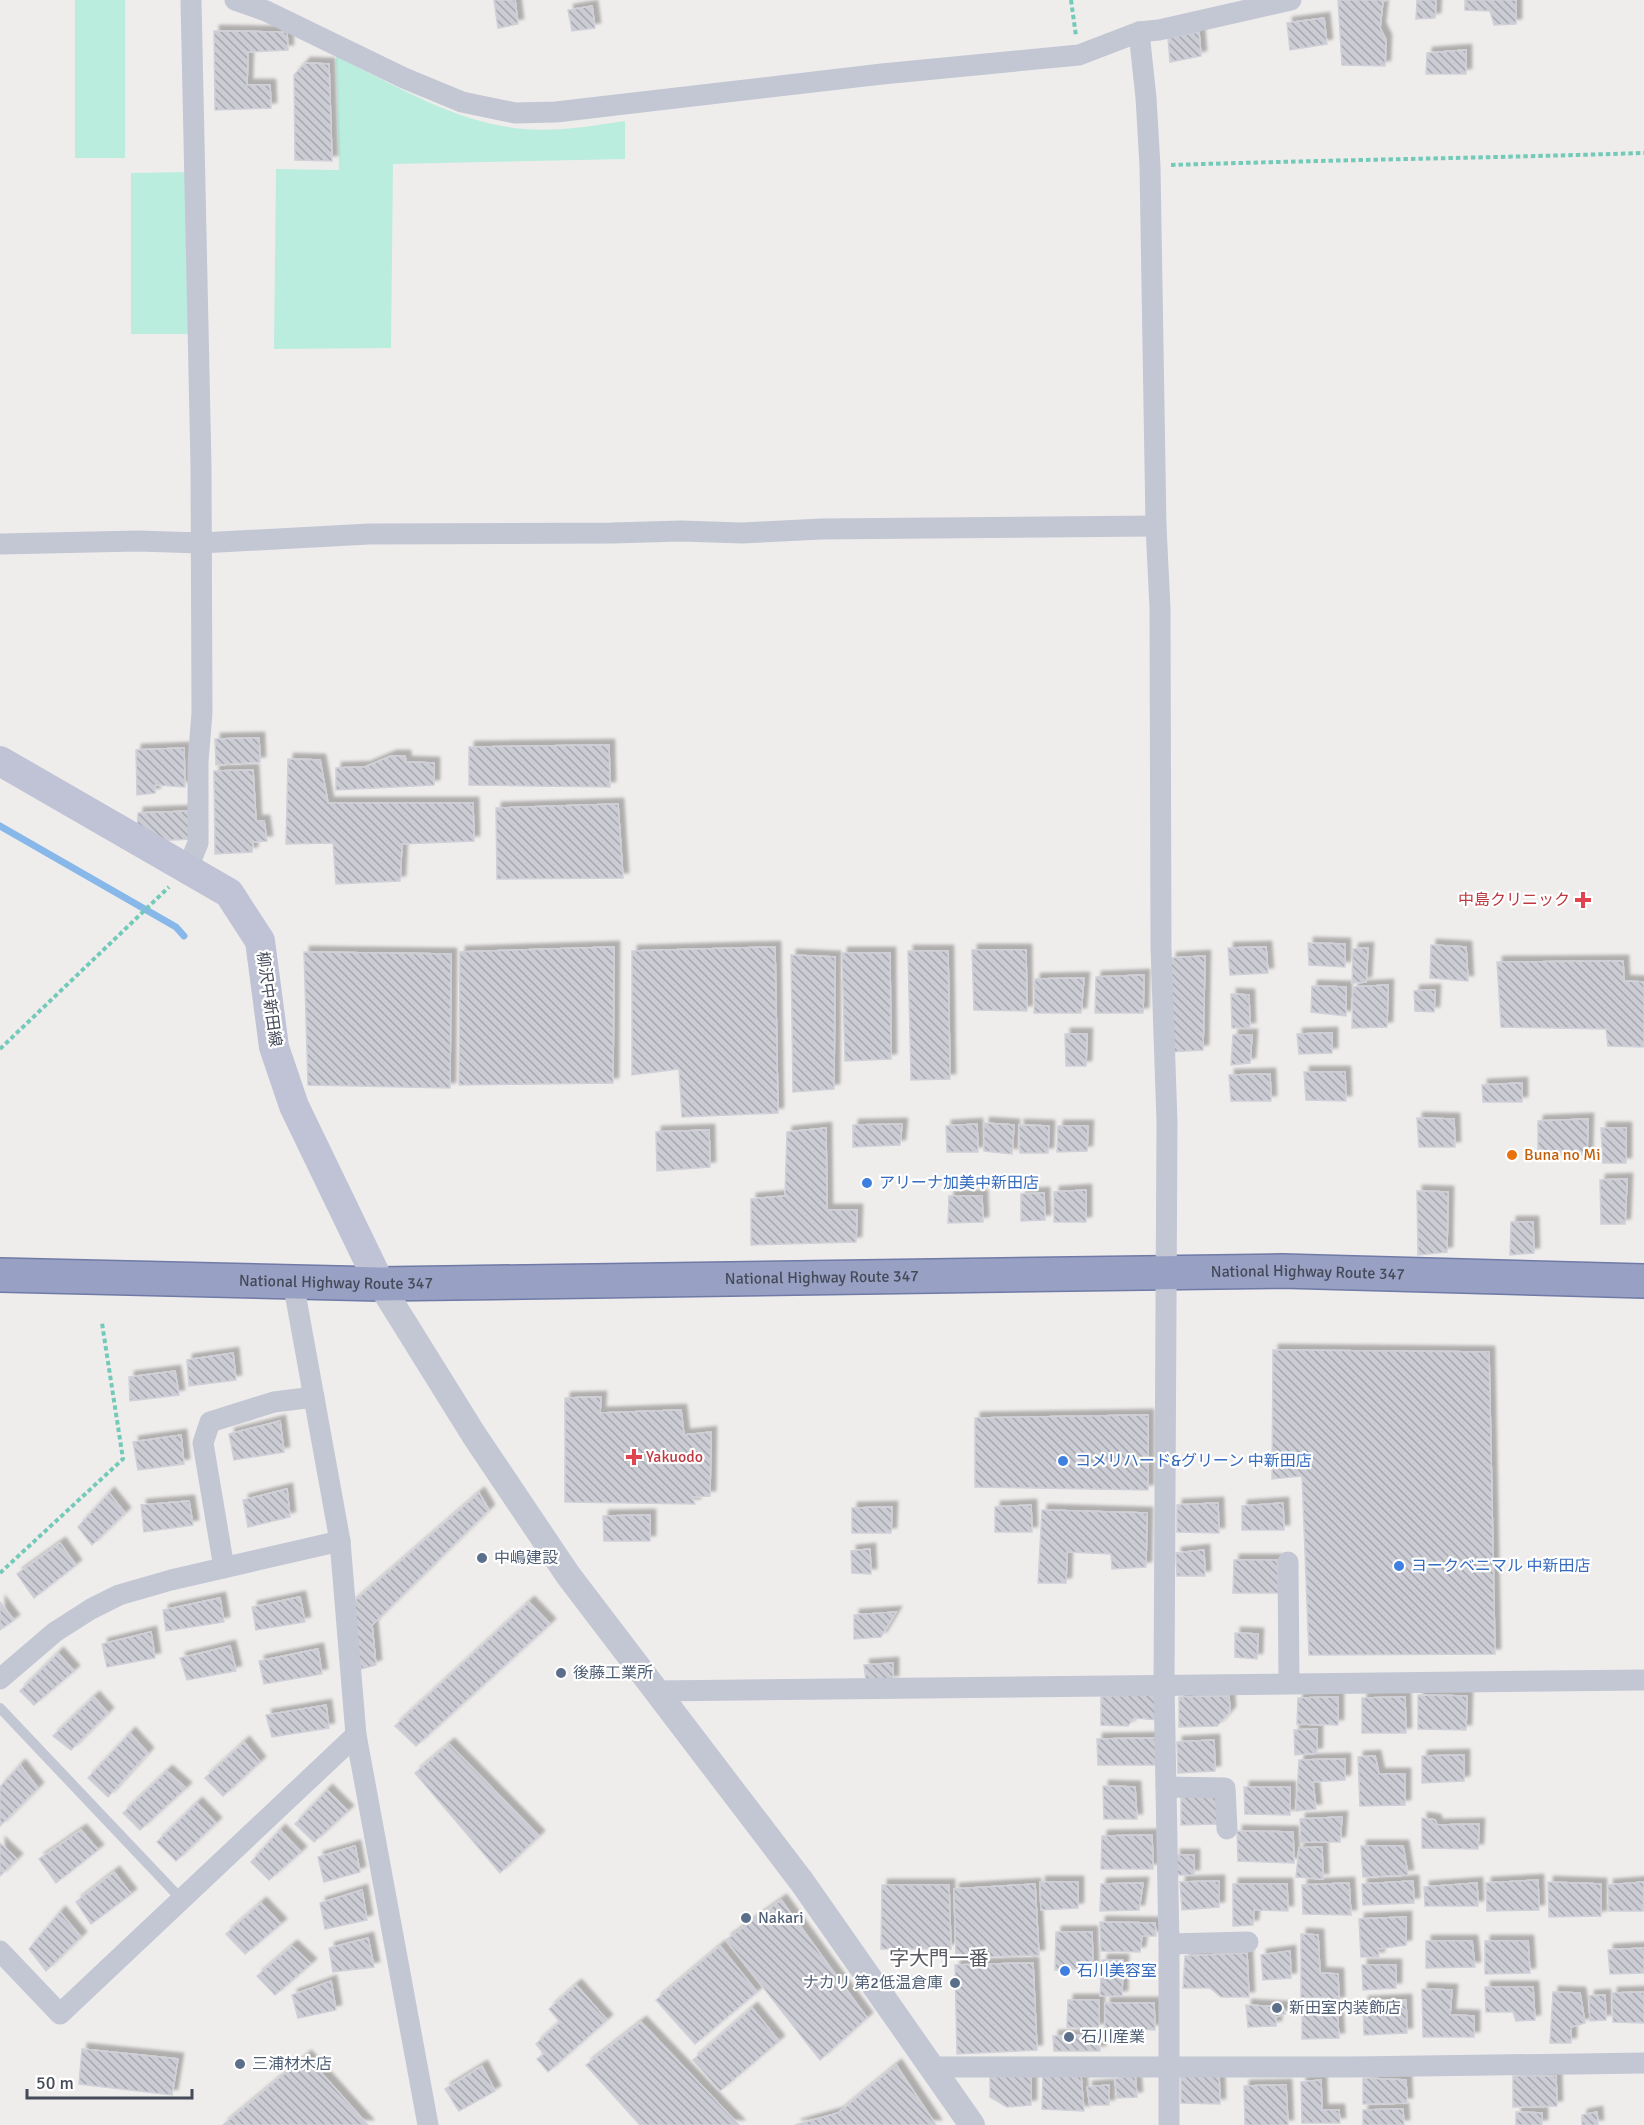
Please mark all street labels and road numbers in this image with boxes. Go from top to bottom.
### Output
street label: 柳沢中新田線 [252,950,286,1048]
street label: National Highway Route 347 [1211,1261,1405,1284]
street label: National Highway Route 347 [725,1266,919,1289]
street label: National Highway Route 347 [239,1271,433,1294]

